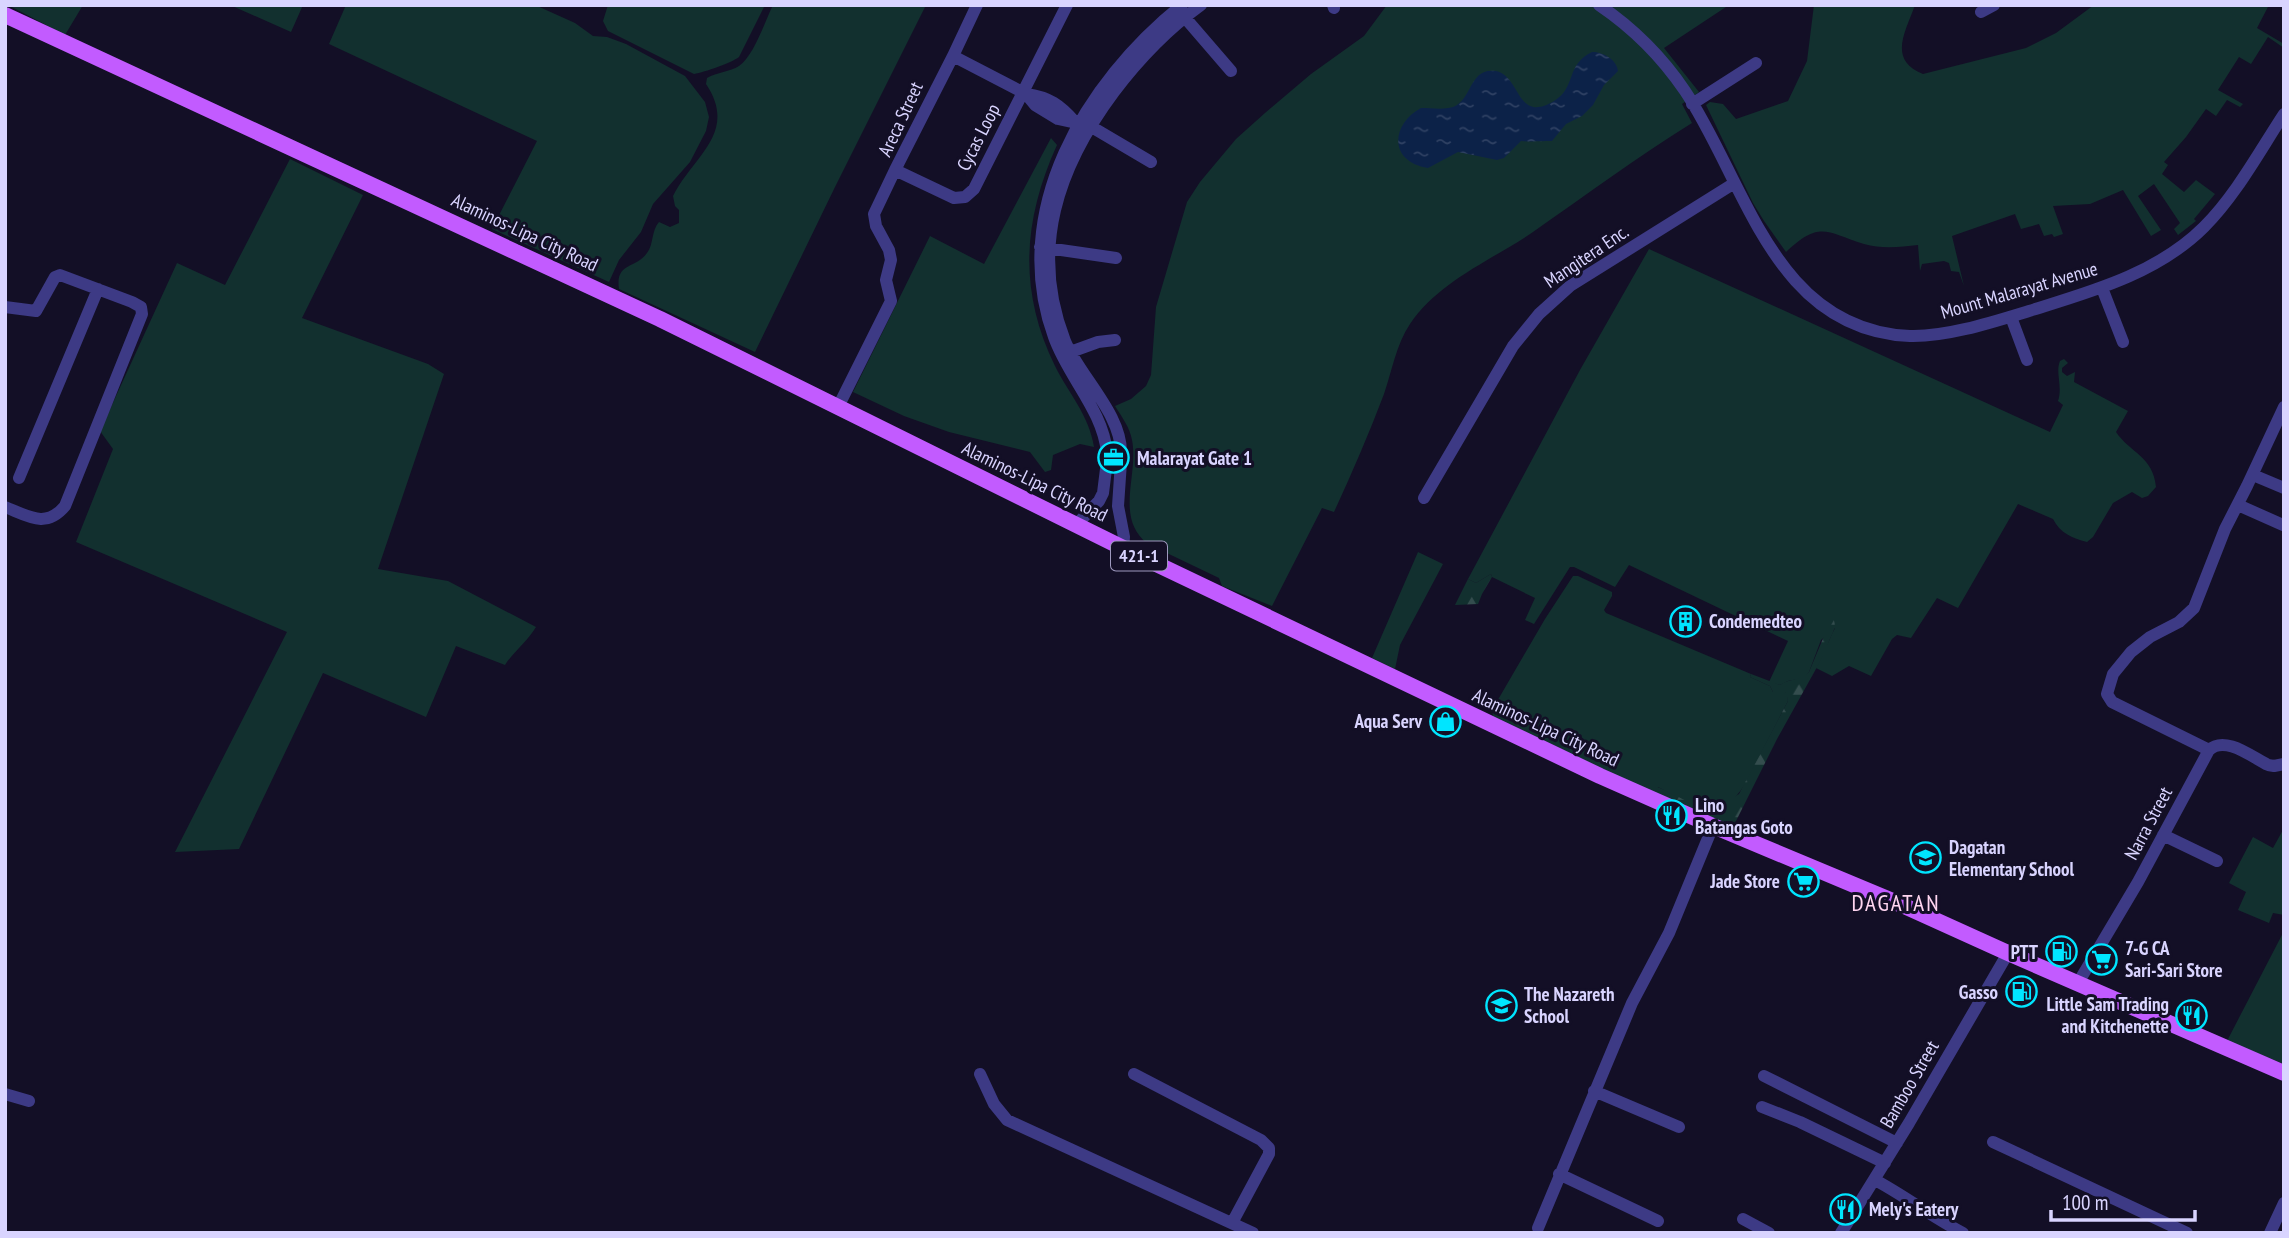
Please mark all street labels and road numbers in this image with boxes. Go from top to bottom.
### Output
street label: Areca Street [872,77,928,160]
street label: Cycas Loop [951,100,1005,174]
street label: Alaminos-Lipa City Road [448,188,602,276]
street label: Mangitera Enc. [1539,219,1633,293]
street label: Mount Malarayat Avenue [1938,256,2100,324]
street label: Alaminos-Lipa City Road [958,435,1112,527]
road number: 421-1 [1111,542,1167,570]
street label: Alaminos-Lipa City Road [1469,683,1623,771]
street label: Narra Street [2119,782,2178,864]
street label: Bamboo Street [1874,1035,1944,1132]

